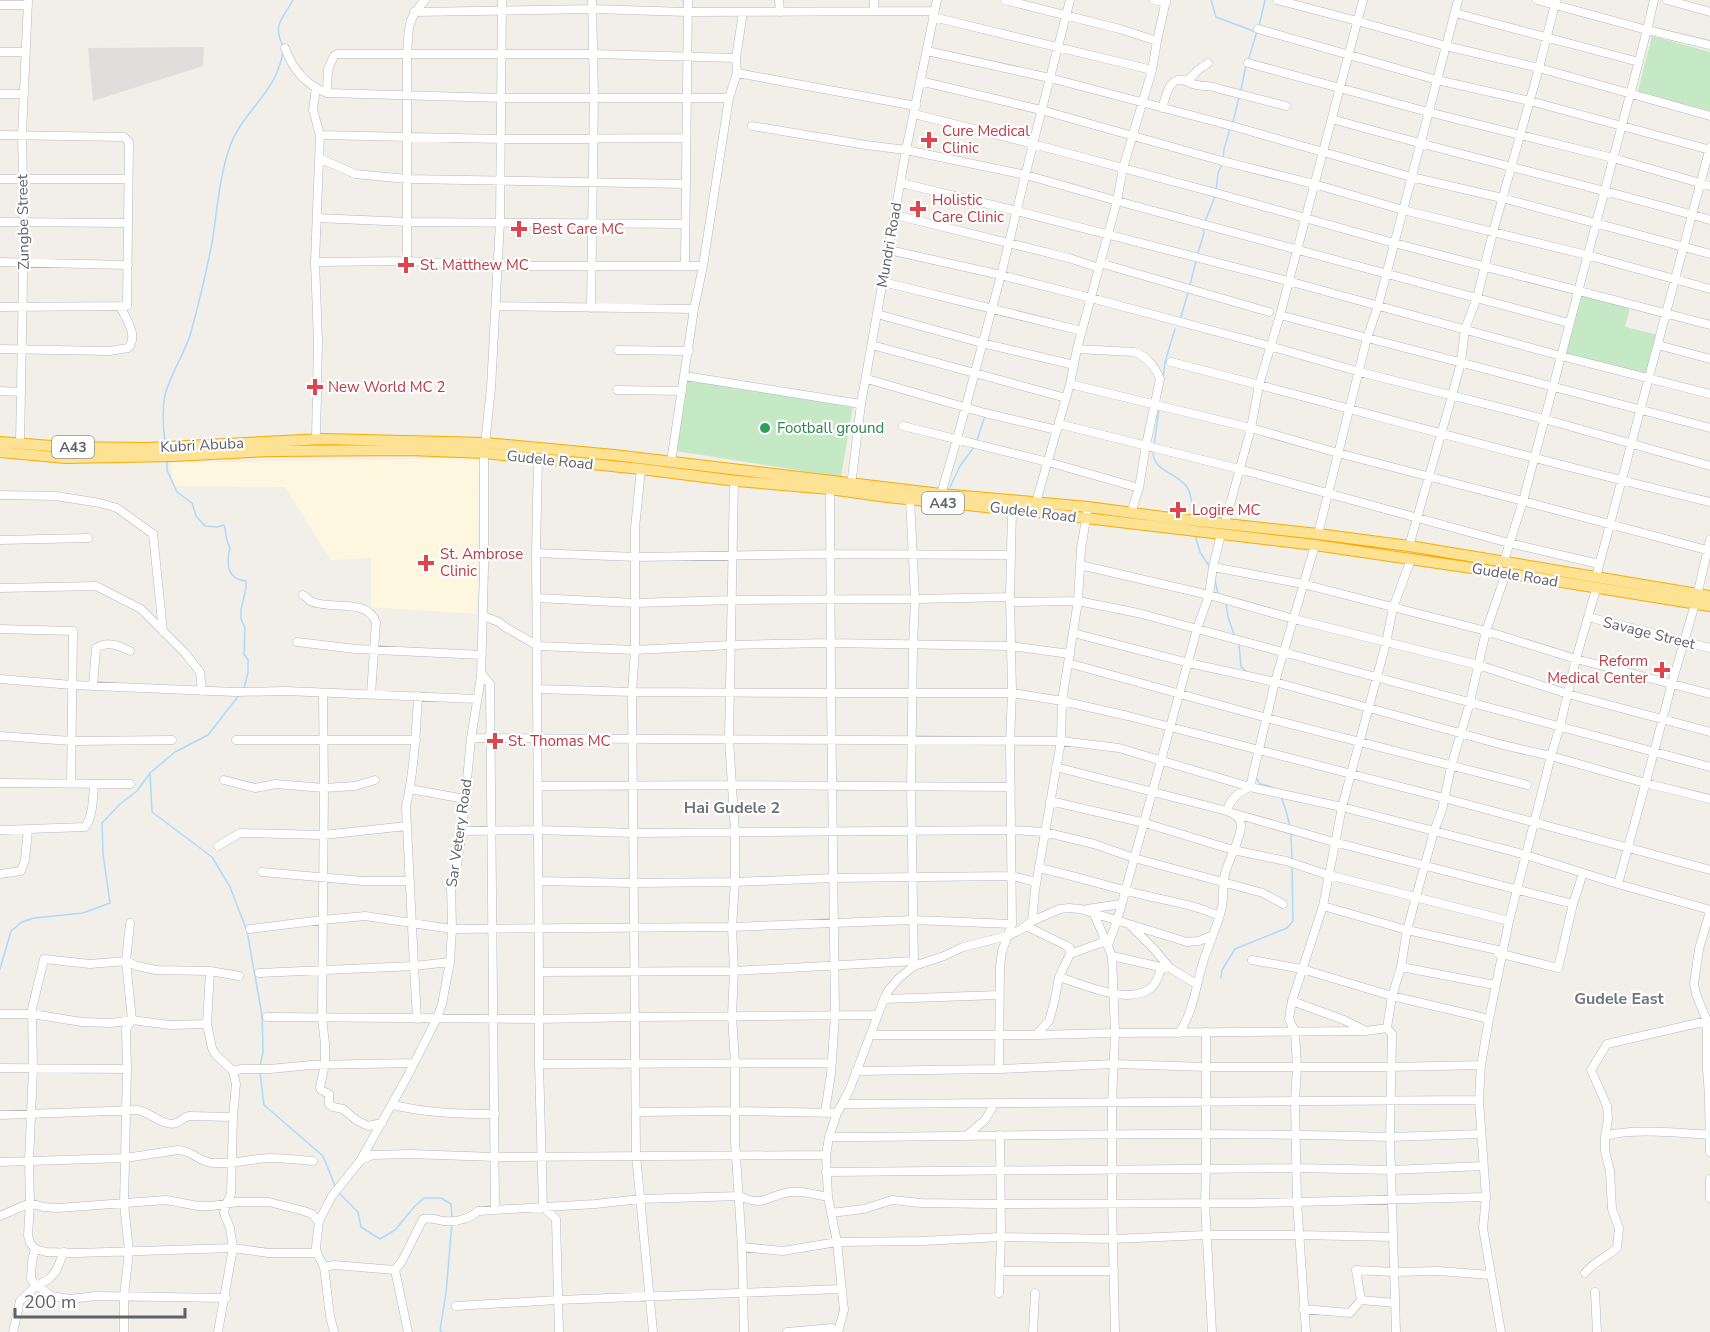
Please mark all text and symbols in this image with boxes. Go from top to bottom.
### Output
place label: Cure Medical Clinic [942,121,1030,158]
marker: Cure Medical Clinic [920,131,938,149]
street label: Zungbe Street [12,173,34,270]
place label: Holistic Care Clinic [932,190,1004,227]
marker: Holistic Care Clinic [909,200,927,218]
street label: Mundri Road [872,201,906,289]
place label: Best Care MC [532,219,624,239]
marker: Best Care MC [510,220,528,238]
place label: St. Matthew MC [420,255,529,275]
marker: St. Matthew MC [397,256,415,274]
place label: New World MC 2 [328,377,446,397]
marker: New World MC 2 [306,378,324,396]
place label: Football ground [777,418,884,438]
marker: Football ground [758,421,772,435]
street label: Kubri Abuba [160,433,244,457]
road number: A43 [52,436,94,458]
street label: Gudele Road [506,446,594,474]
road number: A43 [922,492,964,514]
street label: Gudele Road [989,497,1077,527]
place label: Logire MC [1192,500,1261,520]
marker: Logire MC [1169,501,1187,519]
place label: St. Ambrose Clinic [440,544,523,581]
marker: St. Ambrose Clinic [417,554,435,572]
street label: Gudele Road [1470,558,1560,592]
street label: Savage Street [1601,612,1698,654]
place label: Reform Medical Center [1547,651,1649,688]
marker: Reform Medical Center [1653,661,1671,679]
place label: St. Thomas MC [508,731,611,751]
marker: St. Thomas MC [486,732,504,750]
street label: Sar Vetery Road [441,777,477,889]
district label: Hai Gudele 2 [684,797,780,819]
district label: Gudele East [1574,988,1665,1010]
scale bar [15,1281,184,1319]
text: 200 m [24,1290,76,1314]

